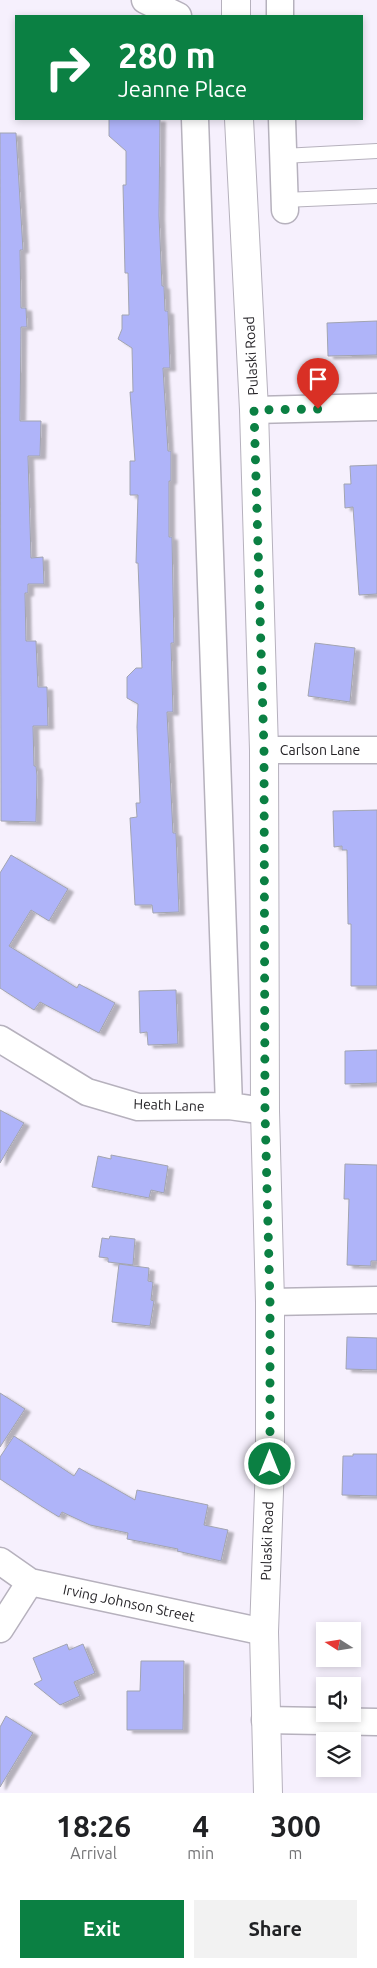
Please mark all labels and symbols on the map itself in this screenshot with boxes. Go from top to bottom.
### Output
street label: Pulaski Road [241,316,261,396]
pin [297,358,339,409]
street label: Carlson Lane [280,742,360,758]
street label: Heath Lane [133,1096,205,1114]
position arrow [243,1437,295,1489]
street label: Pulaski Road [258,1501,276,1581]
street label: Irving Johnson Street [62,1581,197,1625]
north arrow [316,1622,361,1668]

